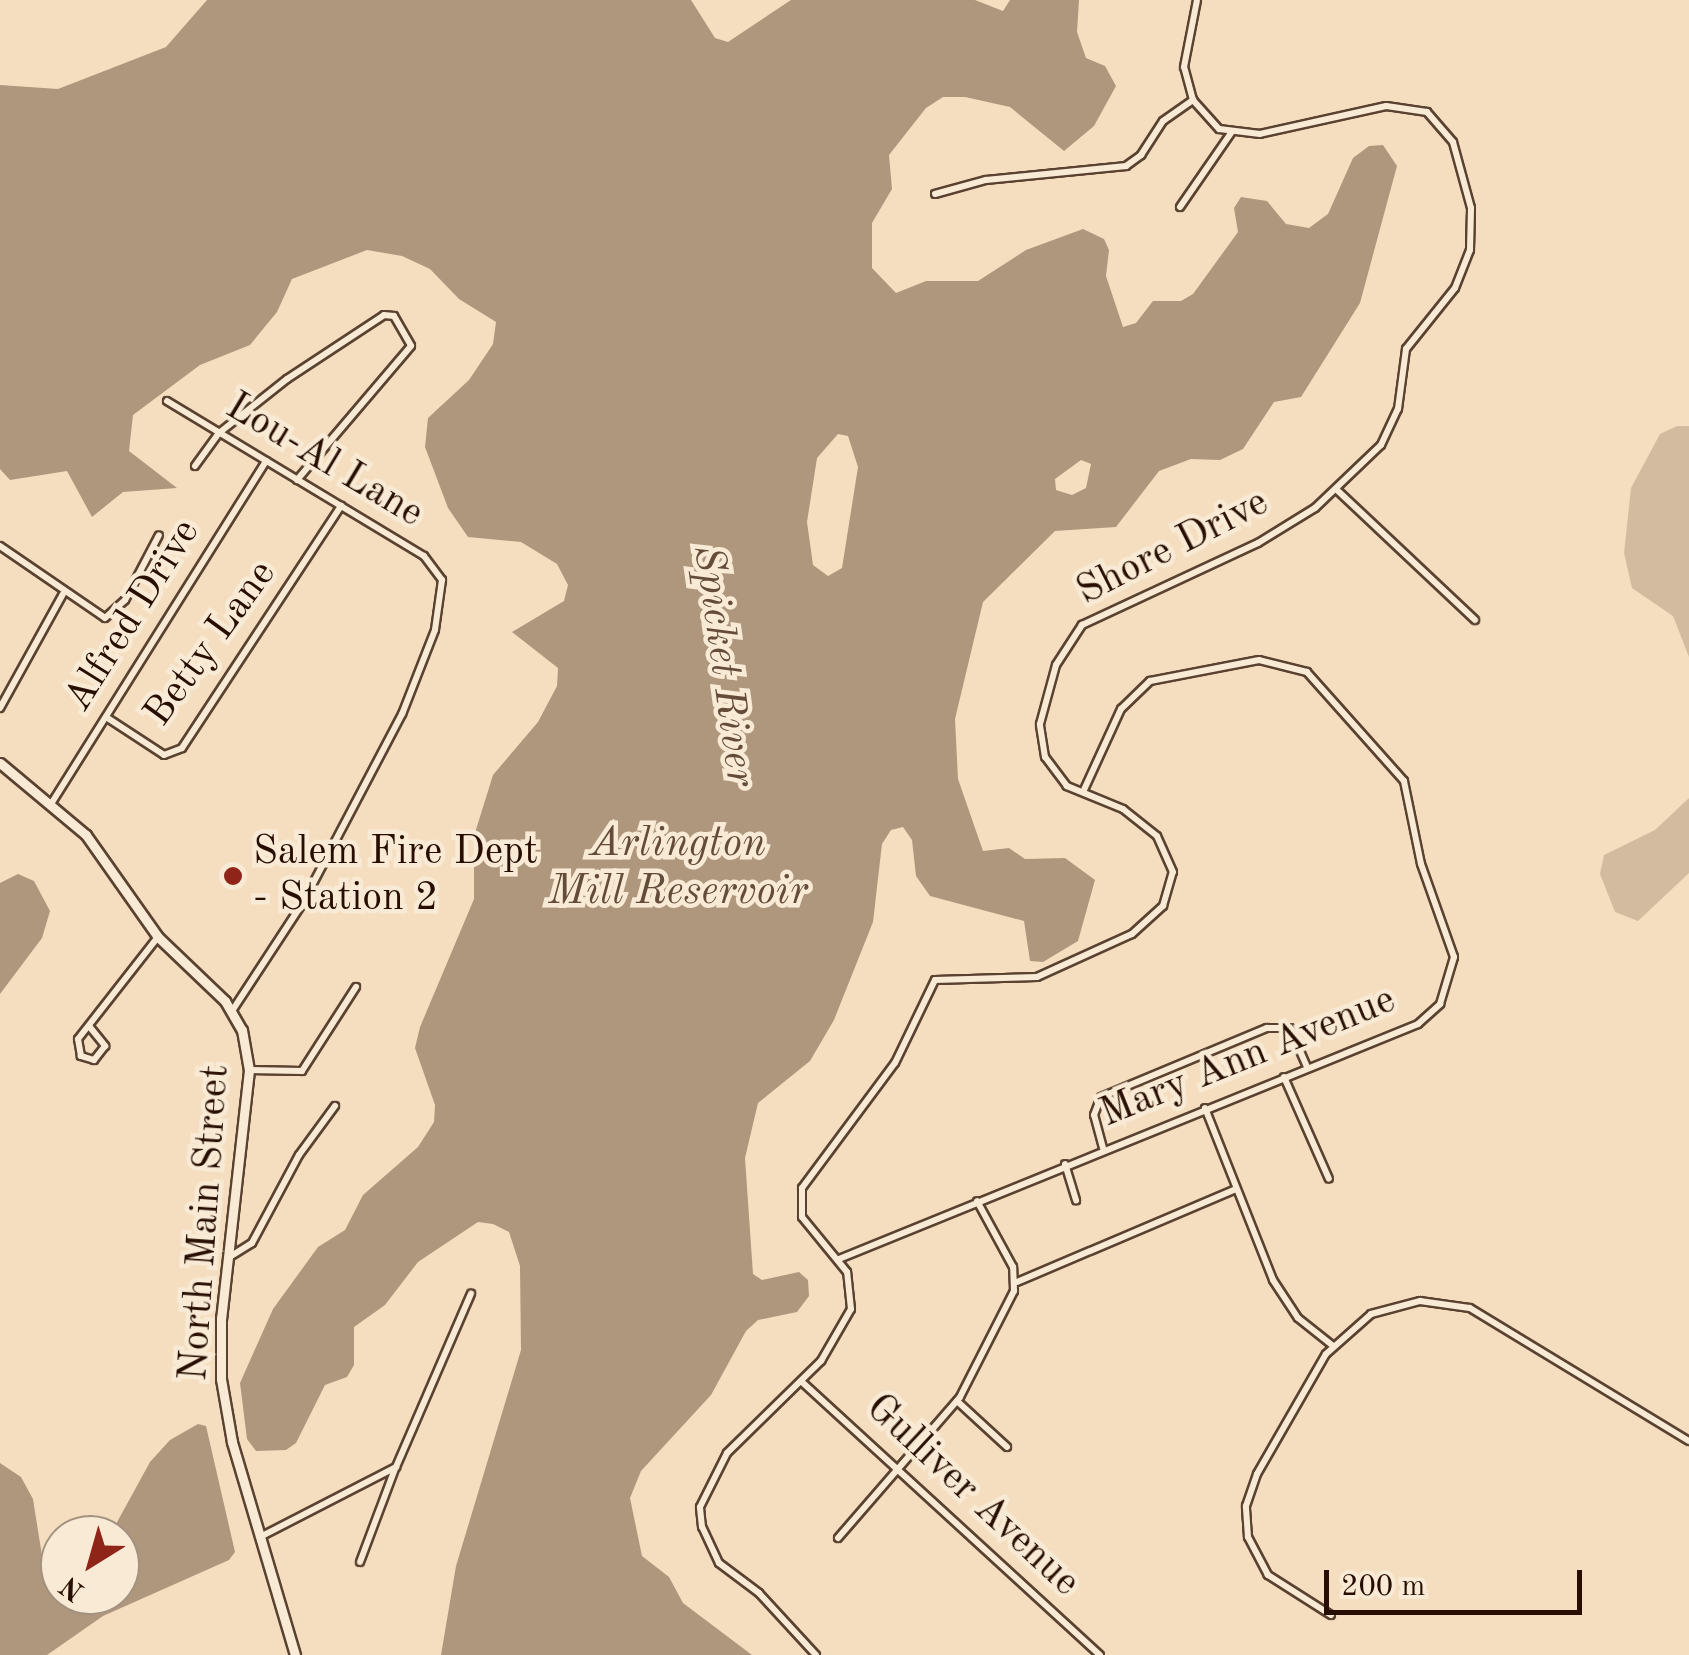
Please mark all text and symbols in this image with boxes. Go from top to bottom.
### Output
street label: Lou-Al Lane [217,383,431,539]
street label: Shore Drive [1069,479,1277,617]
street label: Alfred Drive [55,511,211,721]
water label: Spicket River [681,542,765,790]
street label: Betty Lane [135,552,287,736]
water label: Arlington Mill Reservoir [548,819,808,918]
place label: Salem Fire Dept - Station 2 [253,829,538,923]
marker: Salem Fire Dept - Station 2 [222,865,244,887]
street label: Mary Ann Avenue [1093,977,1403,1139]
street label: North Main Street [171,1063,241,1383]
street label: Gulliver Avenue [855,1385,1089,1607]
north arrow [40,1515,140,1615]
scale bar [1329,1550,1586,1612]
text: N [56,1570,90,1605]
text: 200 m [1341,1572,1425,1602]

